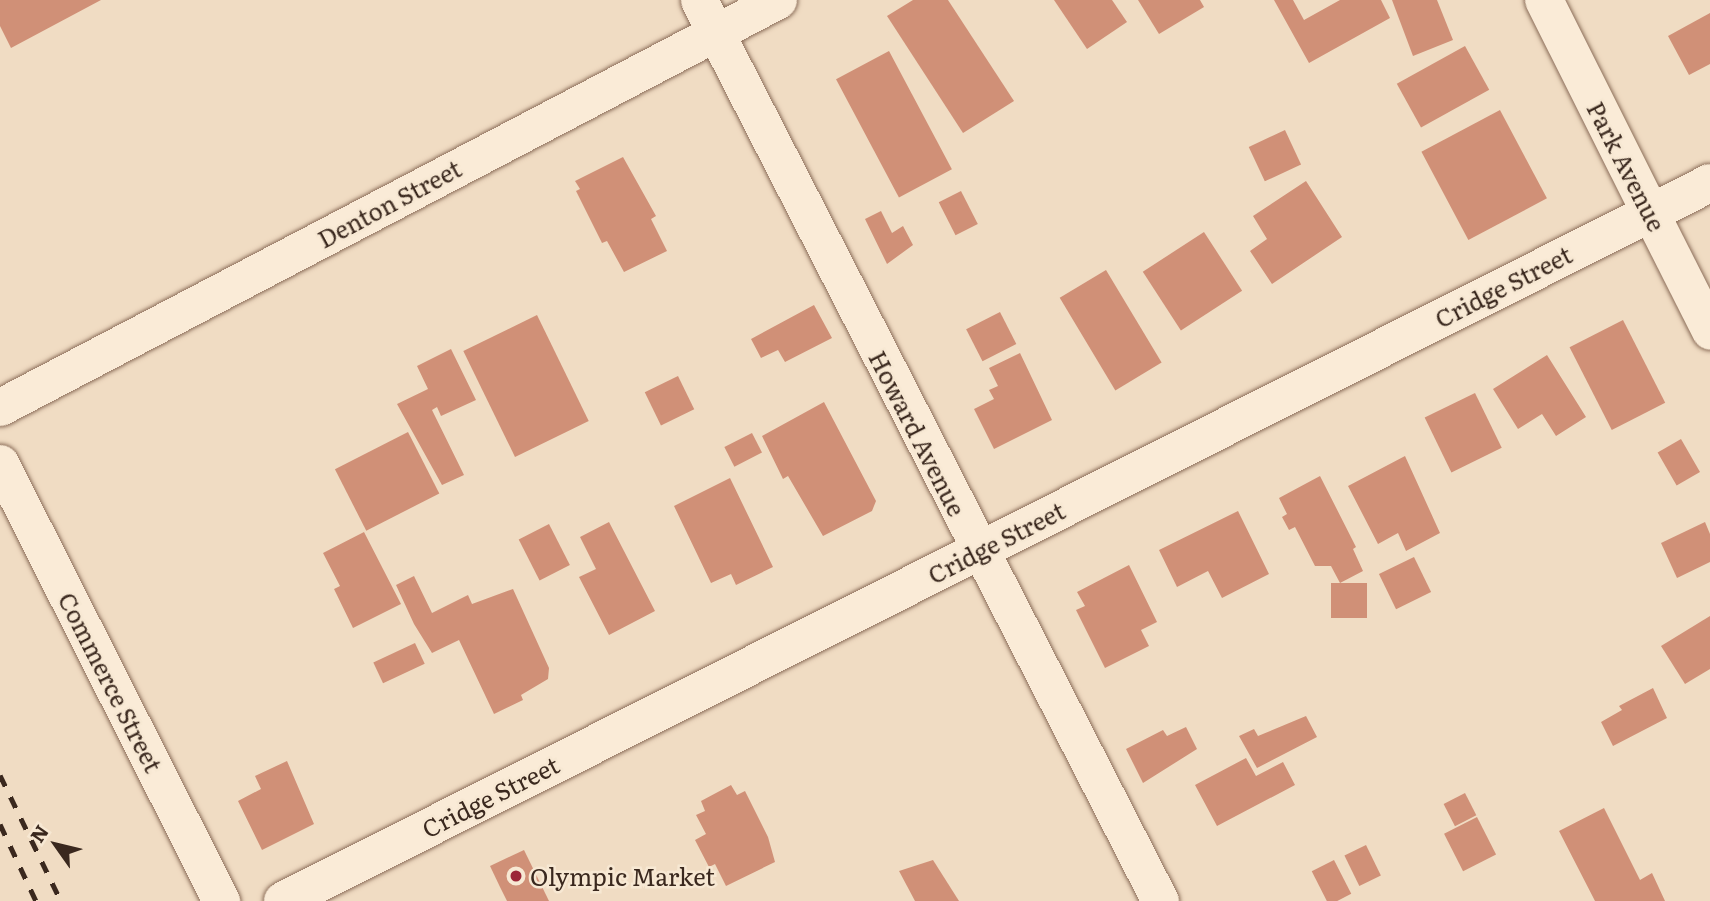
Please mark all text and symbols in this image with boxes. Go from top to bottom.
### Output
street label: Park Avenue [1582,96,1672,236]
street label: Denton Street [312,153,466,253]
street label: Cridge Street [1430,239,1576,333]
street label: Howard Avenue [864,346,972,520]
street label: Cridge Street [923,495,1069,589]
street label: Commerce Street [53,587,169,777]
street label: Cridge Street [417,749,563,843]
north arrow [21,810,91,880]
text: N [23,819,55,848]
place label: Olympic Market [530,862,715,890]
marker: Olympic Market [508,868,524,884]

